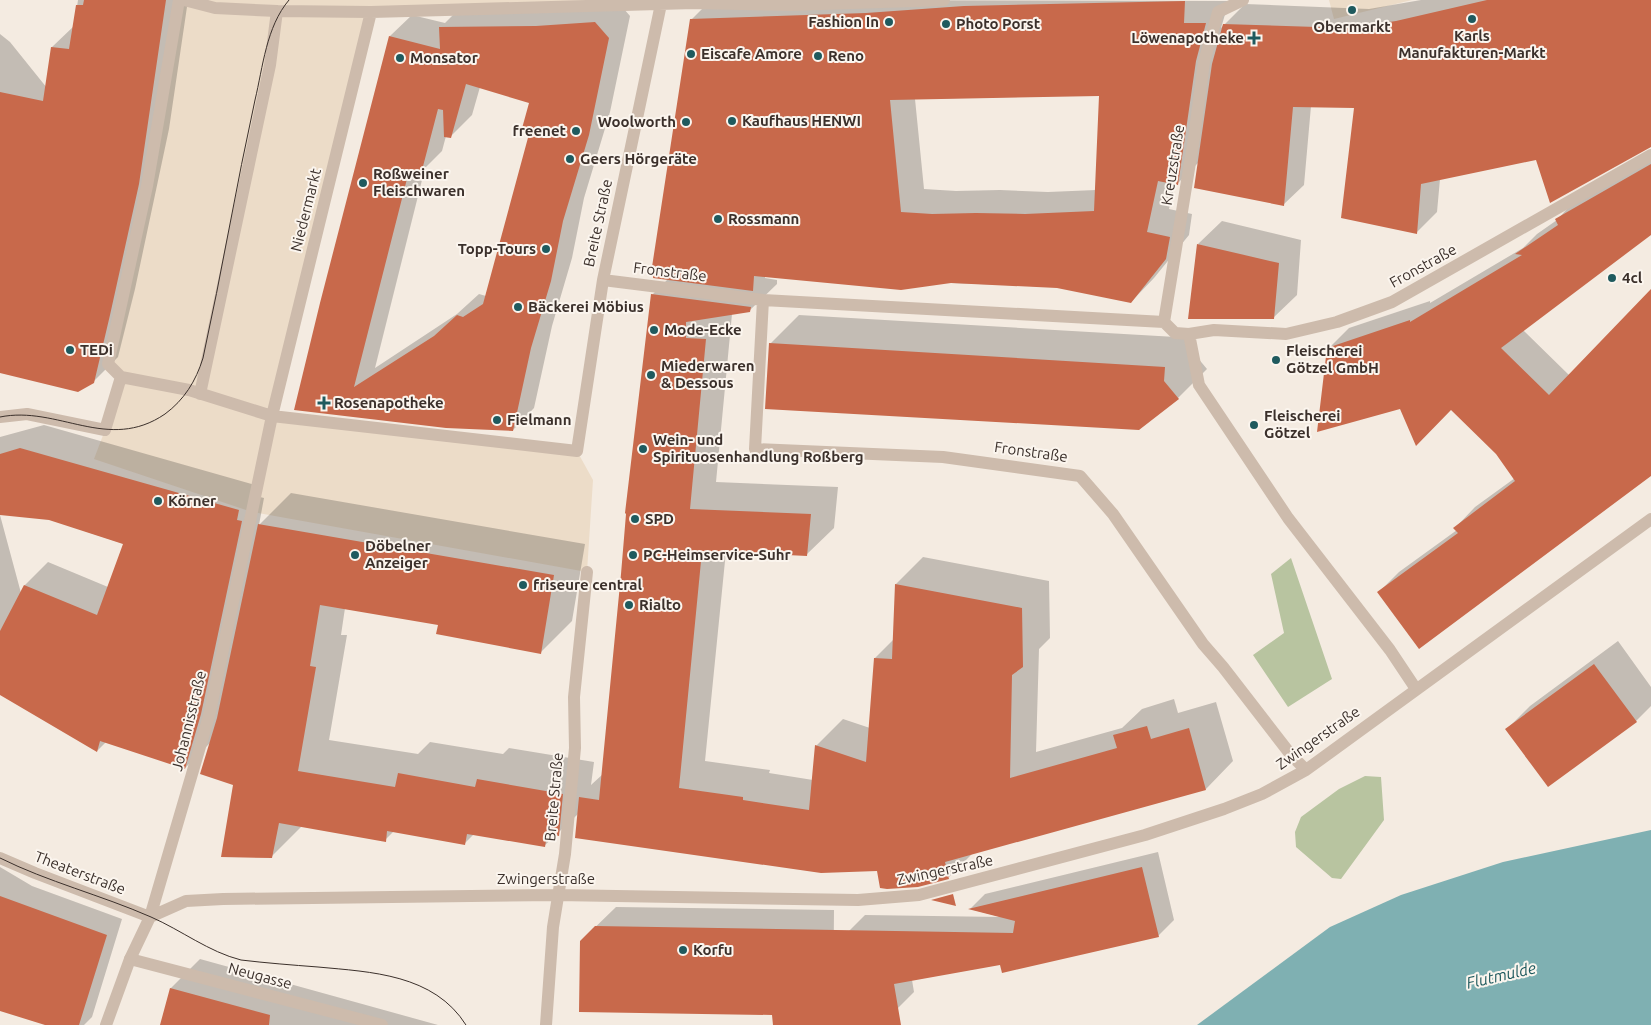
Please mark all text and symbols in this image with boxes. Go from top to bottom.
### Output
marker: Obermarkt [1346,4,1358,16]
place label: Fashion In [808,13,879,30]
marker: Karls Manufakturen-Markt [1466,13,1478,25]
place label: Photo Porst [956,15,1041,32]
marker: Fashion In [883,16,895,28]
marker: Photo Porst [940,18,952,30]
place label: Obermarkt [1313,18,1391,35]
place label: Karls Manufakturen-Markt [1398,27,1546,61]
place label: Löwenapotheke [1131,29,1244,46]
marker: Löwenapotheke [1248,32,1260,44]
place label: Eiscafe Amore [701,45,802,62]
place label: Reno [828,47,864,64]
marker: Eiscafe Amore [685,48,697,60]
place label: Monsator [410,49,479,66]
marker: Reno [812,50,824,62]
marker: Monsator [394,52,406,64]
place label: Kaufhaus HENWI [742,112,861,129]
place label: Woolworth [598,113,676,130]
marker: Kaufhaus HENWI [726,115,738,127]
marker: Woolworth [680,116,692,128]
place label: freenet [513,122,567,139]
street label: Kreuzstraße [1158,123,1187,207]
marker: freenet [570,125,582,137]
place label: Geers Hörgeräte [580,150,697,167]
marker: Geers Hörgeräte [564,153,576,165]
place label: Roßweiner Fleischwaren [373,165,465,199]
street label: Niedermarkt [287,166,324,253]
marker: Roßweiner Fleischwaren [357,177,369,189]
street label: Breite Straße [580,178,615,268]
place label: Rossmann [728,210,799,227]
marker: Rossmann [712,213,724,225]
place label: Topp-Tours [458,240,536,257]
street label: Fronstraße [1386,240,1459,291]
marker: Topp-Tours [540,243,552,255]
street label: Fronstraße [632,259,708,284]
place label: 4cl [1622,269,1643,286]
marker: 4cl [1606,272,1618,284]
place label: Bäckerei Möbius [528,298,644,315]
marker: Bäckerei Möbius [512,301,524,313]
place label: Mode-Ecke [664,321,742,338]
marker: Mode-Ecke [648,324,660,336]
place label: TEDi [80,341,113,358]
place label: Fleischerei Götzel GmbH [1286,342,1379,376]
marker: TEDi [64,344,76,356]
marker: Fleischerei Götzel GmbH [1270,354,1282,366]
place label: Miederwaren & Dessous [661,357,755,391]
marker: Miederwaren & Dessous [645,369,657,381]
place label: Rosenapotheke [334,394,444,411]
marker: Rosenapotheke [318,397,330,409]
place label: Fleischerei Götzel [1264,407,1341,441]
place label: Fielmann [507,411,571,428]
marker: Fielmann [491,414,503,426]
marker: Fleischerei Götzel [1248,419,1260,431]
place label: Wein- und Spirituosenhandlung Roßberg [653,431,864,465]
street label: Fronstraße [993,438,1069,465]
marker: Wein- und Spirituosenhandlung Roßberg [637,443,649,455]
place label: Körner [168,492,217,509]
marker: Körner [152,495,164,507]
place label: SPD [645,510,674,527]
marker: SPD [629,513,641,525]
place label: Döbelner Anzeiger [365,537,432,571]
place label: PC-Heimservice-Suhr [643,546,792,563]
marker: Döbelner Anzeiger [349,549,361,561]
marker: PC-Heimservice-Suhr [627,549,639,561]
place label: friseure central [533,576,642,593]
marker: friseure central [517,579,529,591]
place label: Rialto [639,596,681,613]
marker: Rialto [623,599,635,611]
street label: Johannisstraße [168,669,209,773]
street label: Zwingerstraße [1273,703,1363,773]
street label: Breite Straße [541,752,566,842]
street label: Theaterstraße [32,847,128,898]
street label: Zwingerstraße [895,851,995,888]
street label: Zwingerstraße [497,870,595,887]
place label: Korfu [693,941,733,958]
marker: Korfu [677,944,689,956]
water label: Flutmulde [1464,958,1538,992]
street label: Neugasse [226,959,294,992]

